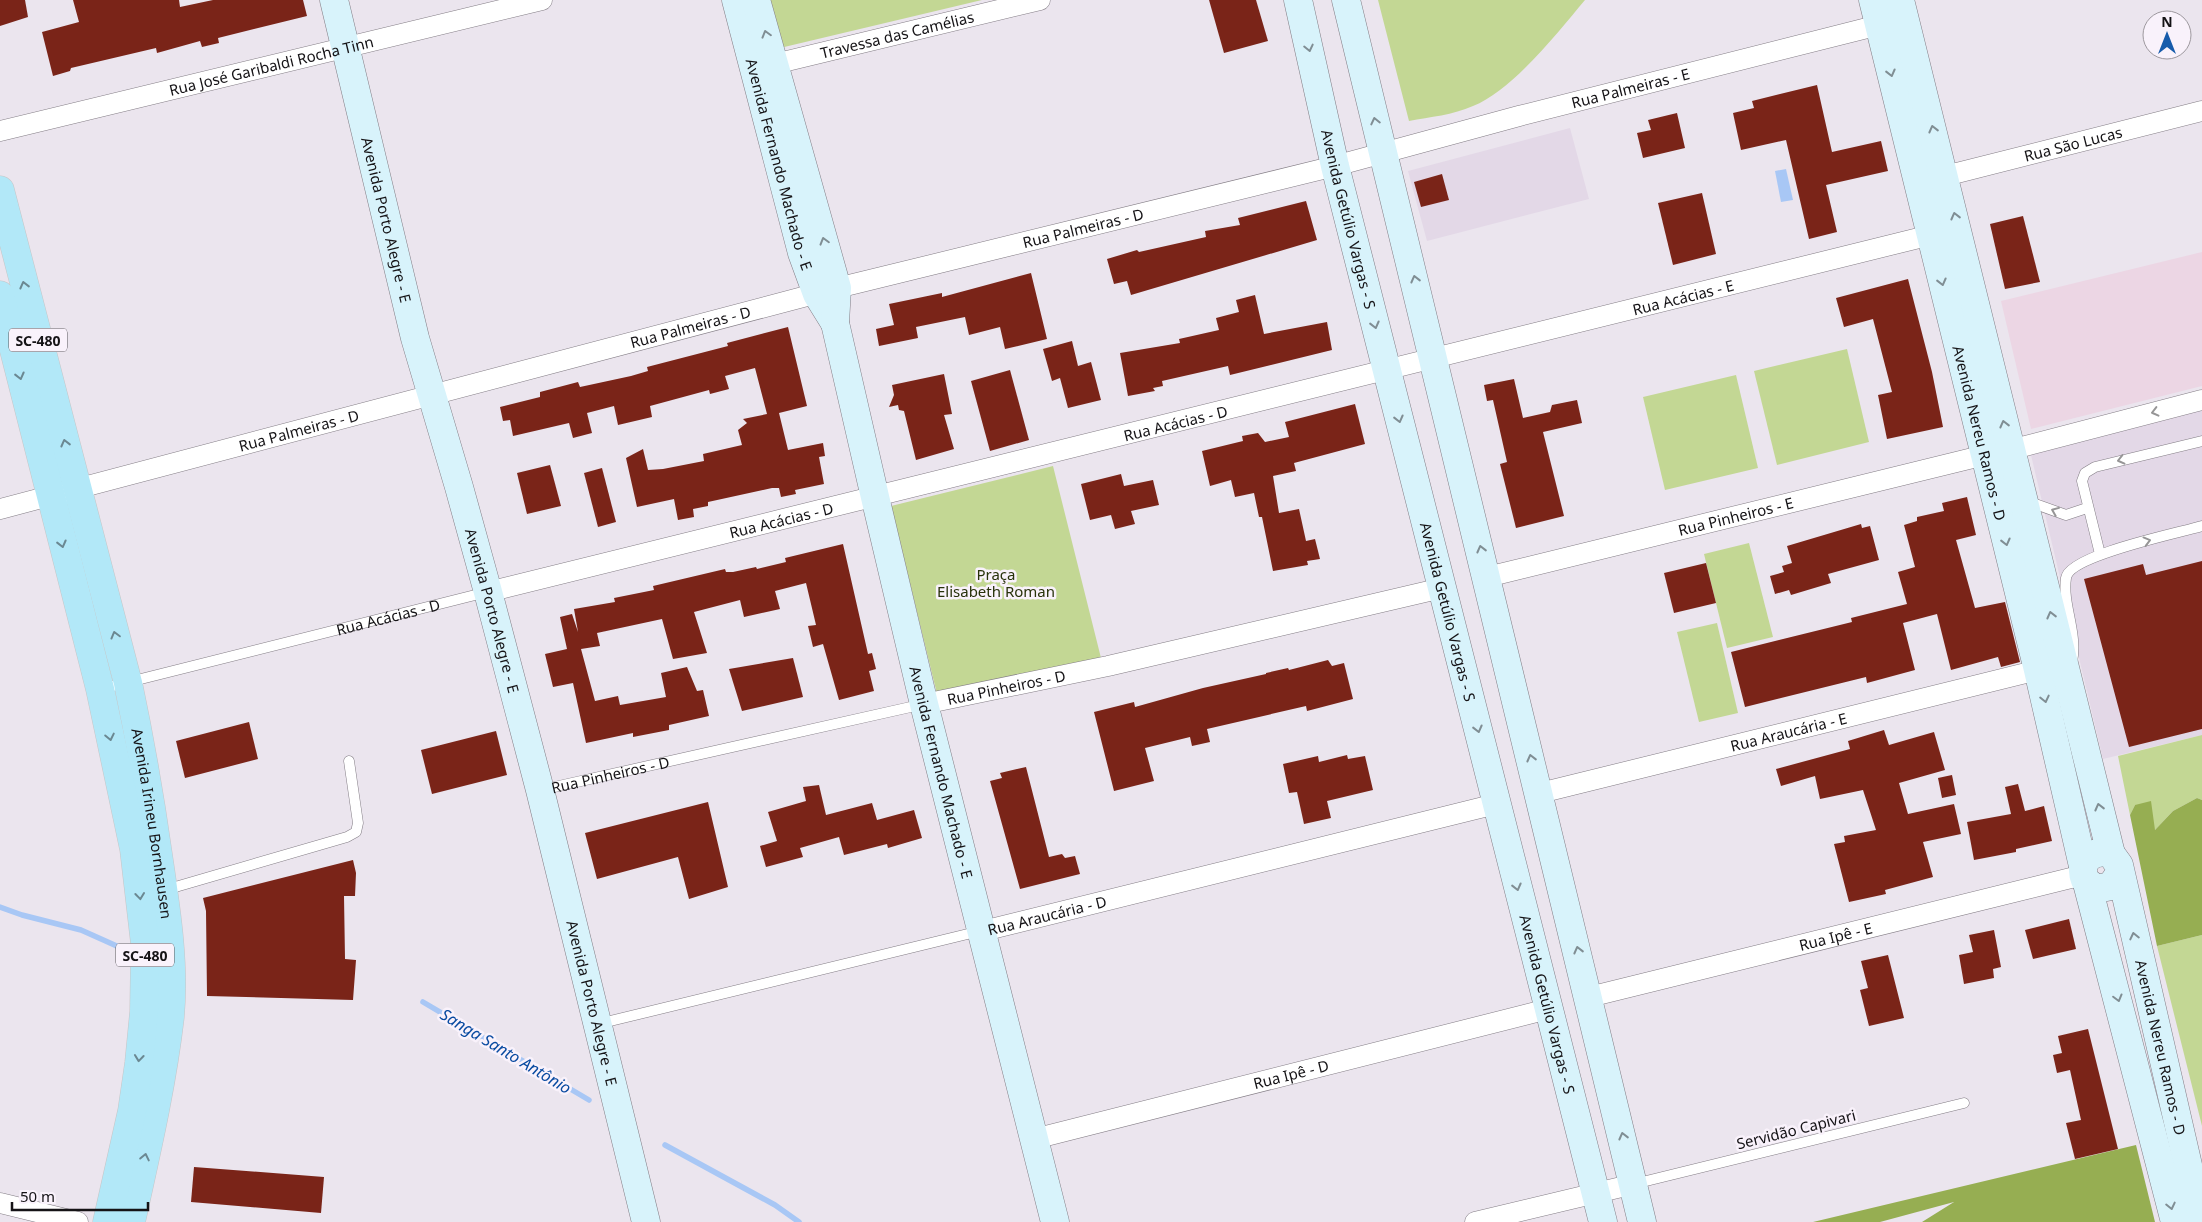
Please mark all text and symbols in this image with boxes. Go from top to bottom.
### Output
street label: Travessa das Camélias [818,6,976,63]
north arrow [2142,10,2192,60]
text: N [2161,12,2173,31]
street label: Rua José Garibaldi Rocha Tinn [167,31,375,100]
one-way arrow [762,31,772,39]
one-way arrow [1303,43,1314,52]
street label: Avenida Fernando Machado - E [742,56,817,273]
street label: Rua Palmeiras - E [1569,63,1692,112]
one-way arrow [1885,68,1896,77]
one-way arrow [1370,117,1381,126]
street label: Rua São Lucas [2022,122,2124,166]
one-way arrow [1928,124,1939,133]
street label: Avenida Getúlio Vargas - S [1317,128,1381,311]
street label: Avenida Porto Alegre - E [357,135,416,305]
street label: Rua Palmeiras - D [1021,203,1146,252]
one-way arrow [1950,211,1961,220]
one-way arrow [819,237,830,246]
one-way arrow [1410,275,1420,283]
street label: Rua Acácias - E [1630,275,1736,319]
one-way arrow [1936,277,1947,286]
one-way arrow [19,281,30,290]
street label: Rua Palmeiras - D [628,301,753,352]
one-way arrow [1369,320,1380,329]
road number: SC-480 [9,328,67,352]
street label: Avenida Nereu Ramos - D [1948,344,2011,523]
one-way arrow [14,372,25,381]
street label: Rua Acácias - D [1121,401,1230,445]
street label: Rua Palmeiras - D [236,405,361,456]
one-way arrow [2151,407,2159,417]
one-way arrow [1393,414,1404,423]
one-way arrow [1999,419,2010,428]
one-way arrow [60,438,71,447]
one-way arrow [2116,454,2125,465]
street label: Rua Pinheiros - E [1676,492,1795,540]
street label: Rua Acácias - D [727,498,835,542]
one-way arrow [2051,507,2060,517]
street label: Avenida Getúlio Vargas - S [1416,520,1480,704]
street label: Avenida Porto Alegre - E [461,526,524,695]
one-way arrow [2000,537,2011,546]
one-way arrow [2142,537,2150,547]
one-way arrow [56,539,67,548]
one-way arrow [1476,545,1487,554]
park label: Praça Elisabeth Roman [937,564,1055,601]
street label: Rua Acácias - D [334,594,442,640]
one-way arrow [2046,611,2057,620]
one-way arrow [111,632,121,640]
street label: Avenida Fernando Machado - E [905,664,978,881]
street label: Rua Pinheiros - D [945,665,1067,709]
one-way arrow [2039,695,2050,704]
street label: Rua Araucária - E [1728,708,1849,756]
one-way arrow [1472,725,1482,733]
street label: Avenida Irineu Bornhausen [127,727,177,920]
one-way arrow [104,732,115,741]
street label: Rua Pinheiros - D [549,751,671,797]
one-way arrow [1526,754,1537,763]
one-way arrow [2094,802,2105,811]
one-way arrow [1511,882,1522,891]
street label: Rua Araucária - D [986,891,1109,939]
one-way arrow [134,893,145,901]
street label: Avenida Getúlio Vargas - S [1515,913,1580,1096]
street label: Rua Ipê - E [1797,917,1874,955]
street label: Avenida Porto Alegre - E [562,918,622,1088]
one-way arrow [2129,932,2140,941]
road number: SC-480 [116,944,174,966]
one-way arrow [1573,946,1584,955]
street label: Avenida Nereu Ramos - D [2131,958,2191,1137]
one-way arrow [2112,994,2122,1002]
water label: Sanga Santo Antônio [437,1003,575,1099]
one-way arrow [134,1055,145,1063]
street label: Rua Ipê - D [1251,1055,1331,1093]
street label: Servidão Capivari [1734,1105,1858,1153]
one-way arrow [1618,1132,1629,1141]
one-way arrow [139,1153,150,1162]
scale bar [12,1180,149,1212]
text: 50 m [20,1186,55,1206]
one-way arrow [2165,1202,2176,1211]

